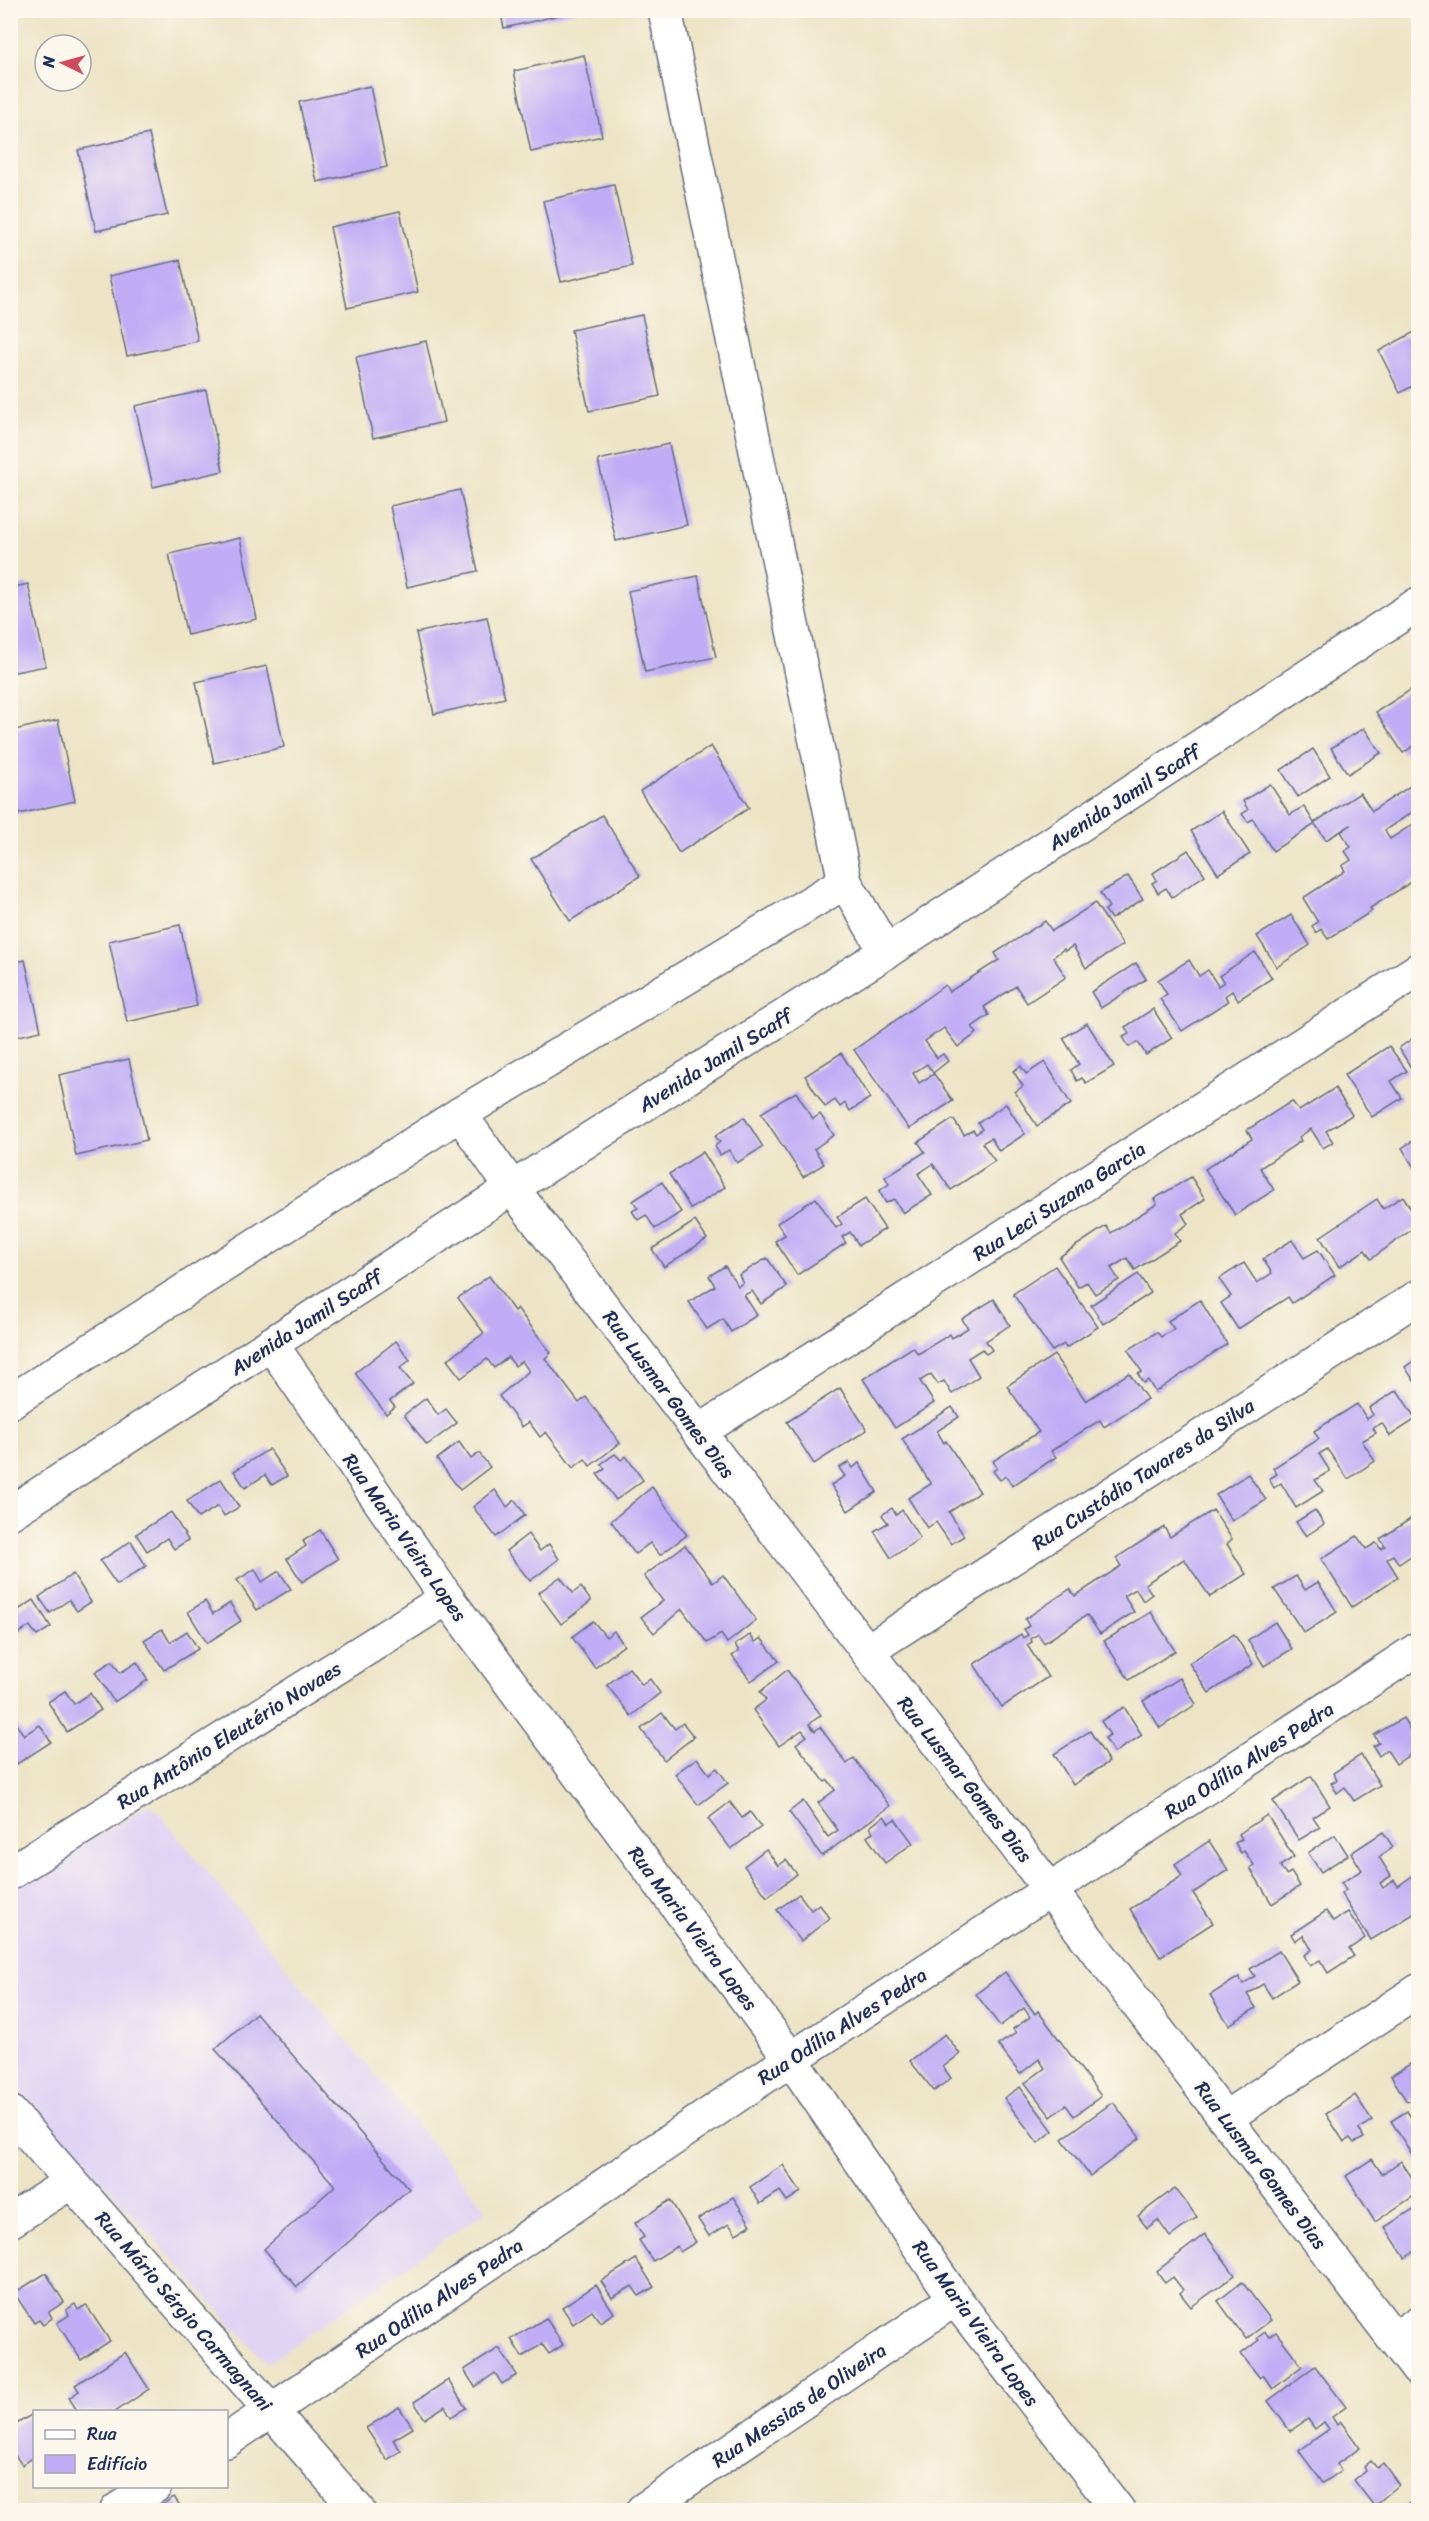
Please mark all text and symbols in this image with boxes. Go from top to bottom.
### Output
north arrow [33,33,93,93]
text: N [34,54,64,70]
street label: Avenida Jamil Scaff [1040,733,1210,861]
street label: Avenida Jamil Scaff [630,997,802,1123]
street label: Rua Leci Suzana Garcia [965,1132,1153,1271]
street label: Avenida Jamil Scaff [222,1258,392,1386]
street label: Rua Lusmar Gomes Dias [593,1302,744,1487]
street label: Rua Custódio Tavares da Silva [1025,1388,1263,1560]
street label: Rua Maria Vieira Lopes [333,1446,477,1630]
street label: Rua Antônio Eleutério Novaes [110,1651,349,1819]
street label: Rua Lusmar Gomes Dias [888,1688,1042,1871]
street label: Rua Odília Alves Pedra [1157,1692,1341,1829]
street label: Rua Maria Vieira Lopes [619,1838,767,2019]
street label: Rua Odília Alves Pedra [750,1958,934,2095]
street label: Rua Lusmar Gomes Dias [1185,2073,1336,2258]
street label: Rua Mário Sérgio Carmagnani [86,2203,282,2421]
street label: Rua Odília Alves Pedra [348,2229,531,2368]
street label: Rua Maria Vieira Lopes [903,2232,1049,2415]
street label: Rua Messias de Oliveira [704,2334,894,2477]
legend [33,2410,228,2488]
text: Rua [87,2418,118,2450]
text: Edifício [87,2448,147,2480]

